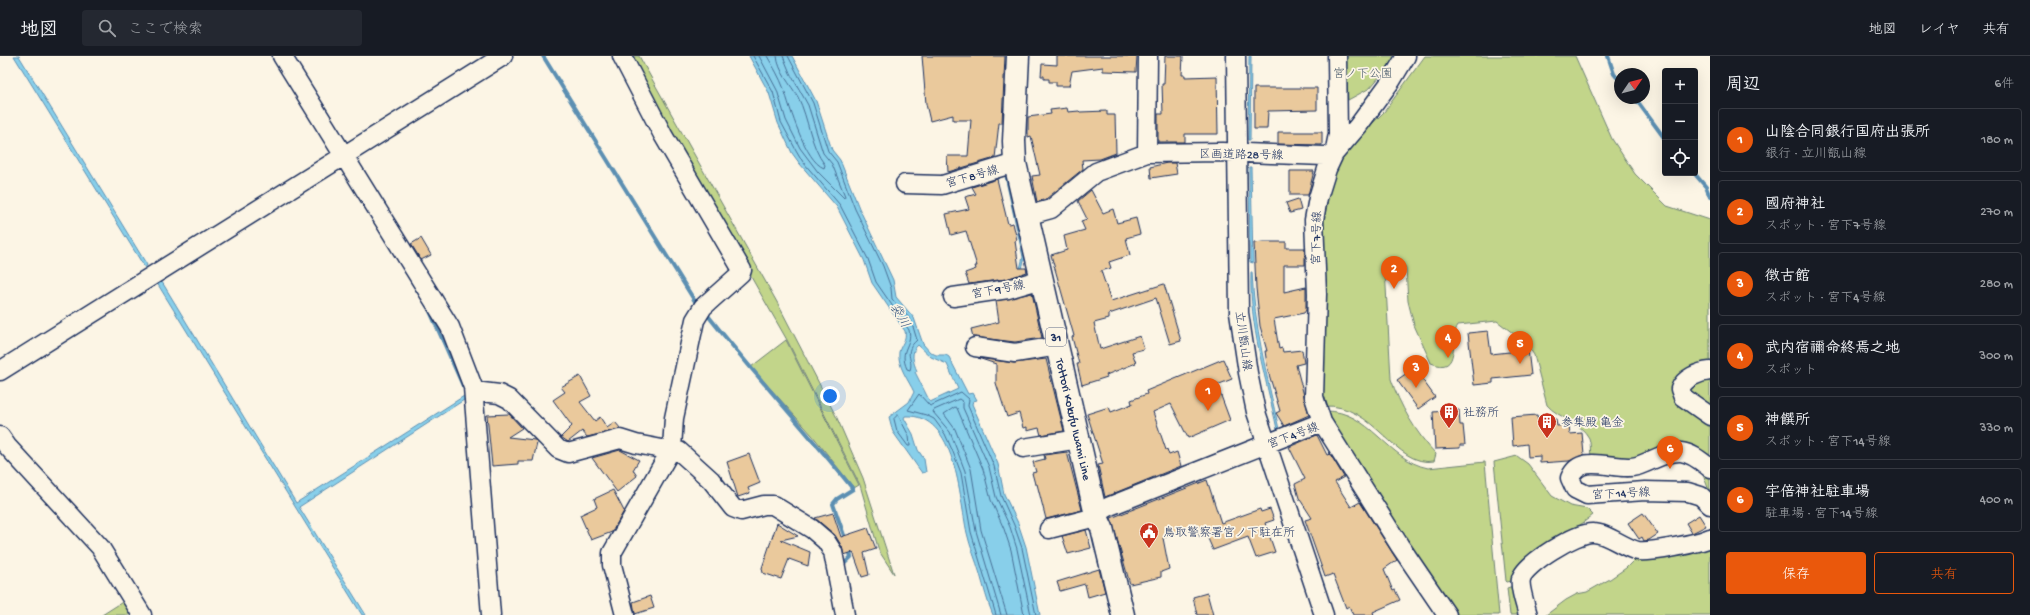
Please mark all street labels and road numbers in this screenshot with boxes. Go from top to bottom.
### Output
street label: 区画道路28号線 [1199,147,1283,164]
street label: 宮下8号線 [944,163,1001,192]
street label: 宮下7号線 [1310,211,1325,265]
street label: 宮下9号線 [970,278,1026,303]
street label: 立川甑山線 [1231,310,1254,372]
road number: 31 [1046,328,1066,346]
street label: Tottori Kokufu Iwami Line [1051,356,1093,483]
street label: 宮下4号線 [1266,420,1321,453]
street label: 宮下14号線 [1591,485,1651,504]

